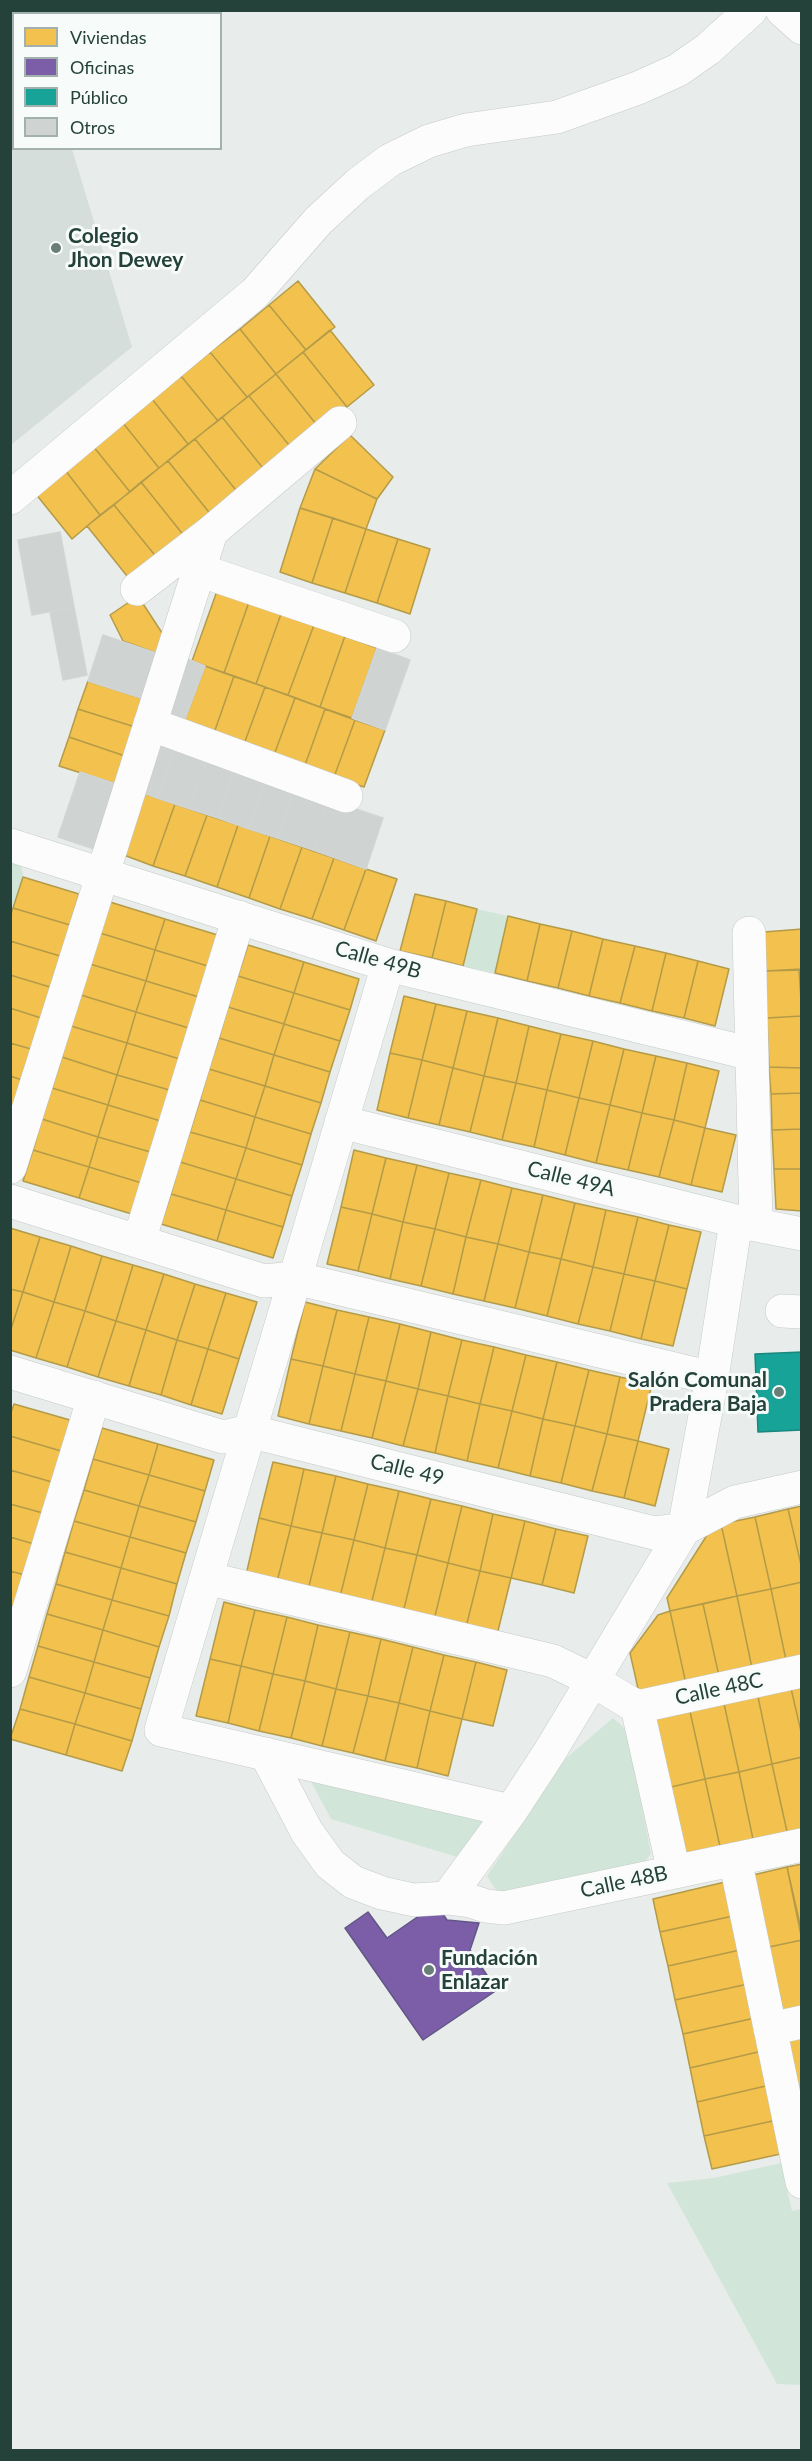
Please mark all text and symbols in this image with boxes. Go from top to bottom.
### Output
legend [12,12,222,150]
text: Viviendas [70,26,146,48]
text: Oficinas [70,56,134,78]
text: Público [70,86,128,108]
text: Otros [70,116,115,138]
place label: Colegio Jhon Dewey [68,223,183,273]
marker: Colegio Jhon Dewey [49,241,63,255]
street label: Calle 49B [332,936,424,984]
street label: Calle 49A [525,1156,617,1202]
place label: Salón Comunal Pradera Baja [628,1367,767,1417]
marker: Salón Comunal Pradera Baja [772,1385,786,1399]
street label: Calle 49 [367,1449,447,1491]
street label: Calle 48C [673,1667,765,1711]
street label: Calle 48B [578,1860,670,1904]
place label: Fundación Enlazar [441,1945,538,1995]
marker: Fundación Enlazar [422,1963,436,1977]

